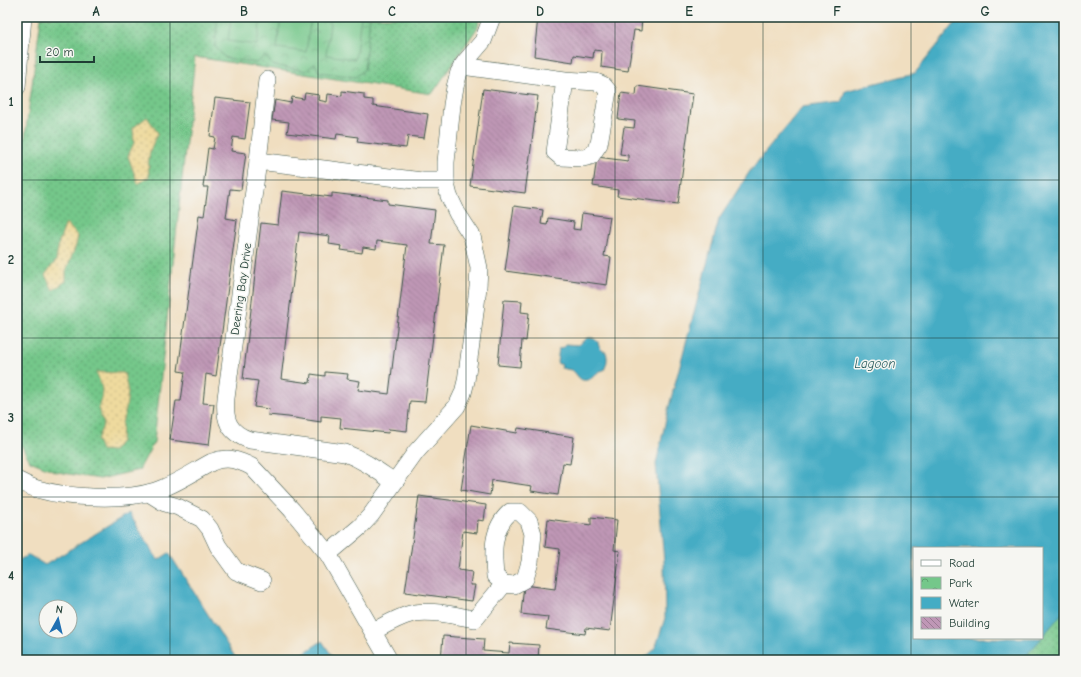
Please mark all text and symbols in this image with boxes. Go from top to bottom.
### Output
text: A [92,4,100,19]
text: B [240,4,248,19]
text: C [388,4,396,19]
text: D [536,4,544,19]
text: E [685,4,693,19]
text: F [833,4,841,19]
text: G [980,4,990,19]
scale bar [40,38,94,64]
text: 20 m [46,45,74,59]
text: 1 [8,94,14,109]
street label: Deering Bay Drive [228,242,254,336]
text: 2 [8,252,14,267]
water label: Lagoon [855,356,895,371]
text: 3 [8,410,14,425]
legend [913,547,1043,639]
text: Road [949,556,975,570]
text: 4 [8,568,14,583]
text: Park [949,576,972,590]
text: Water [949,596,979,610]
north arrow [38,599,78,639]
text: N [55,603,64,617]
text: Building [949,616,990,630]

